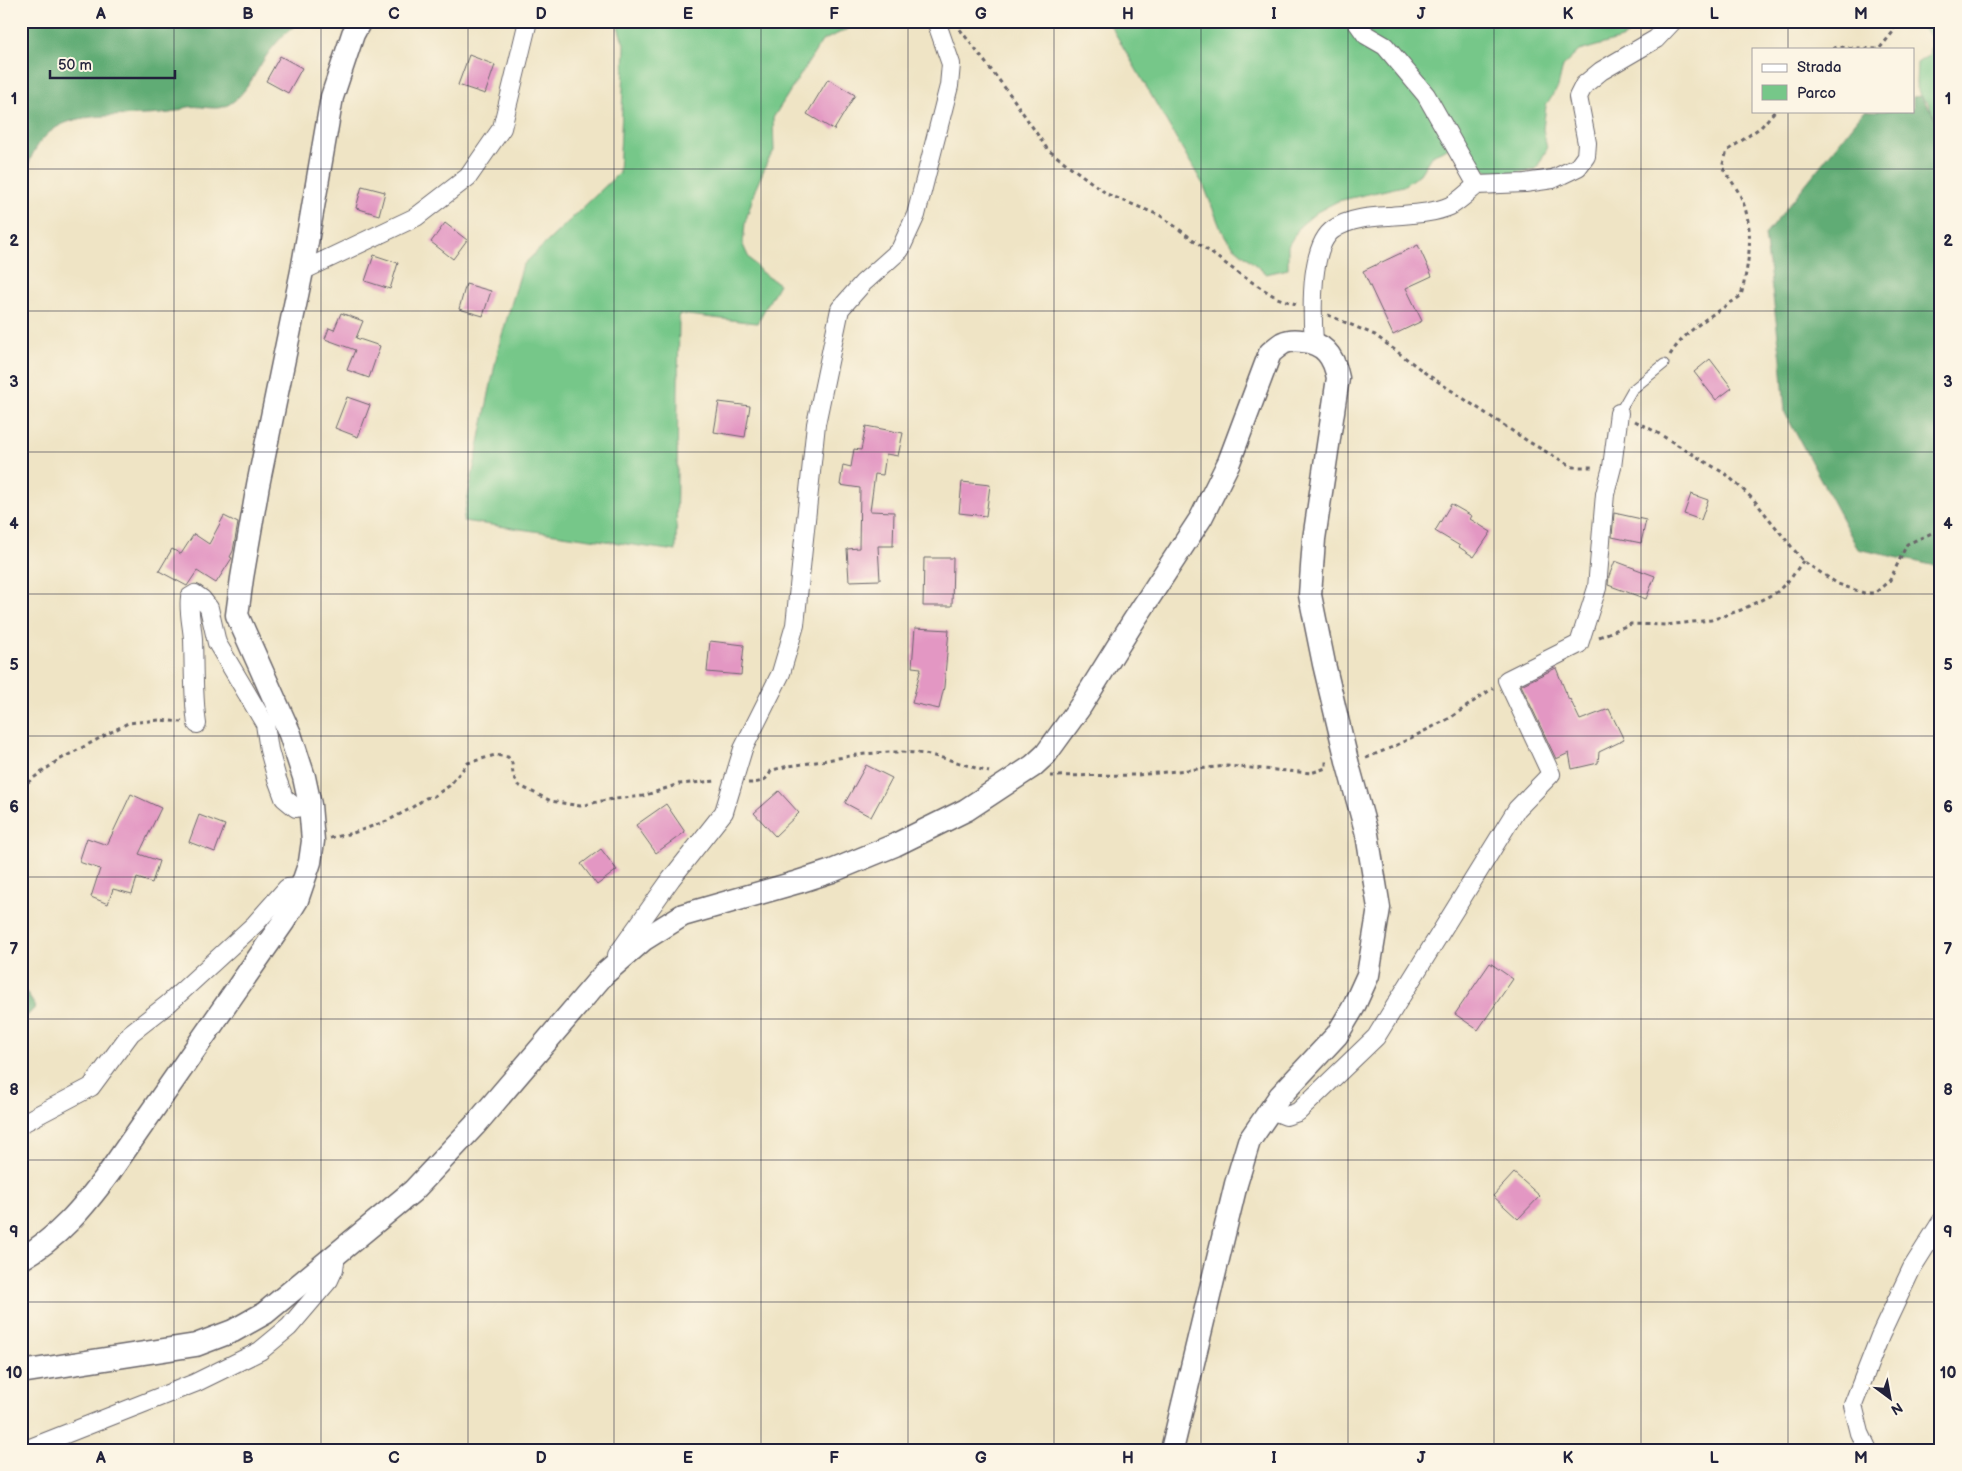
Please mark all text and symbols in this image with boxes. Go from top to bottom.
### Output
text: A [95,5,106,24]
text: B [242,5,254,24]
text: C [388,5,400,24]
text: D [535,5,547,24]
text: E [683,5,693,24]
text: F [829,5,839,24]
text: G [975,5,987,24]
text: H [1122,5,1134,24]
text: I [1271,5,1277,24]
text: J [1417,5,1426,24]
text: K [1563,5,1574,24]
text: L [1709,5,1719,24]
text: M [1854,5,1868,24]
scale bar [50,48,175,80]
legend [1752,48,1914,112]
text: 50 m [58,56,92,75]
text: Strada [1797,58,1841,77]
text: Parco [1797,84,1836,103]
text: 1 [11,90,17,109]
text: 1 [1945,90,1951,109]
text: 2 [9,232,19,251]
text: 2 [1943,232,1953,251]
text: 3 [9,373,19,392]
text: 3 [1943,373,1953,392]
text: 4 [9,515,19,534]
text: 4 [1943,515,1953,534]
text: 5 [9,656,19,675]
text: 5 [1943,656,1953,675]
text: 6 [9,798,19,817]
text: 6 [1943,798,1953,817]
text: 7 [10,940,19,959]
text: 7 [1944,940,1953,959]
text: 8 [9,1081,19,1100]
text: 8 [1943,1081,1953,1100]
text: 9 [9,1223,19,1242]
text: 9 [1943,1223,1953,1242]
text: 10 [6,1364,22,1383]
text: 10 [1940,1364,1956,1383]
north arrow [1864,1374,1914,1424]
text: N [1888,1399,1906,1419]
text: A [95,1449,106,1468]
text: B [242,1449,254,1468]
text: C [388,1449,400,1468]
text: D [535,1449,547,1468]
text: E [683,1449,693,1468]
text: F [829,1449,839,1468]
text: G [975,1449,987,1468]
text: H [1122,1449,1134,1468]
text: I [1271,1449,1277,1468]
text: J [1417,1449,1426,1468]
text: K [1563,1449,1574,1468]
text: L [1709,1449,1719,1468]
text: M [1854,1449,1868,1468]

